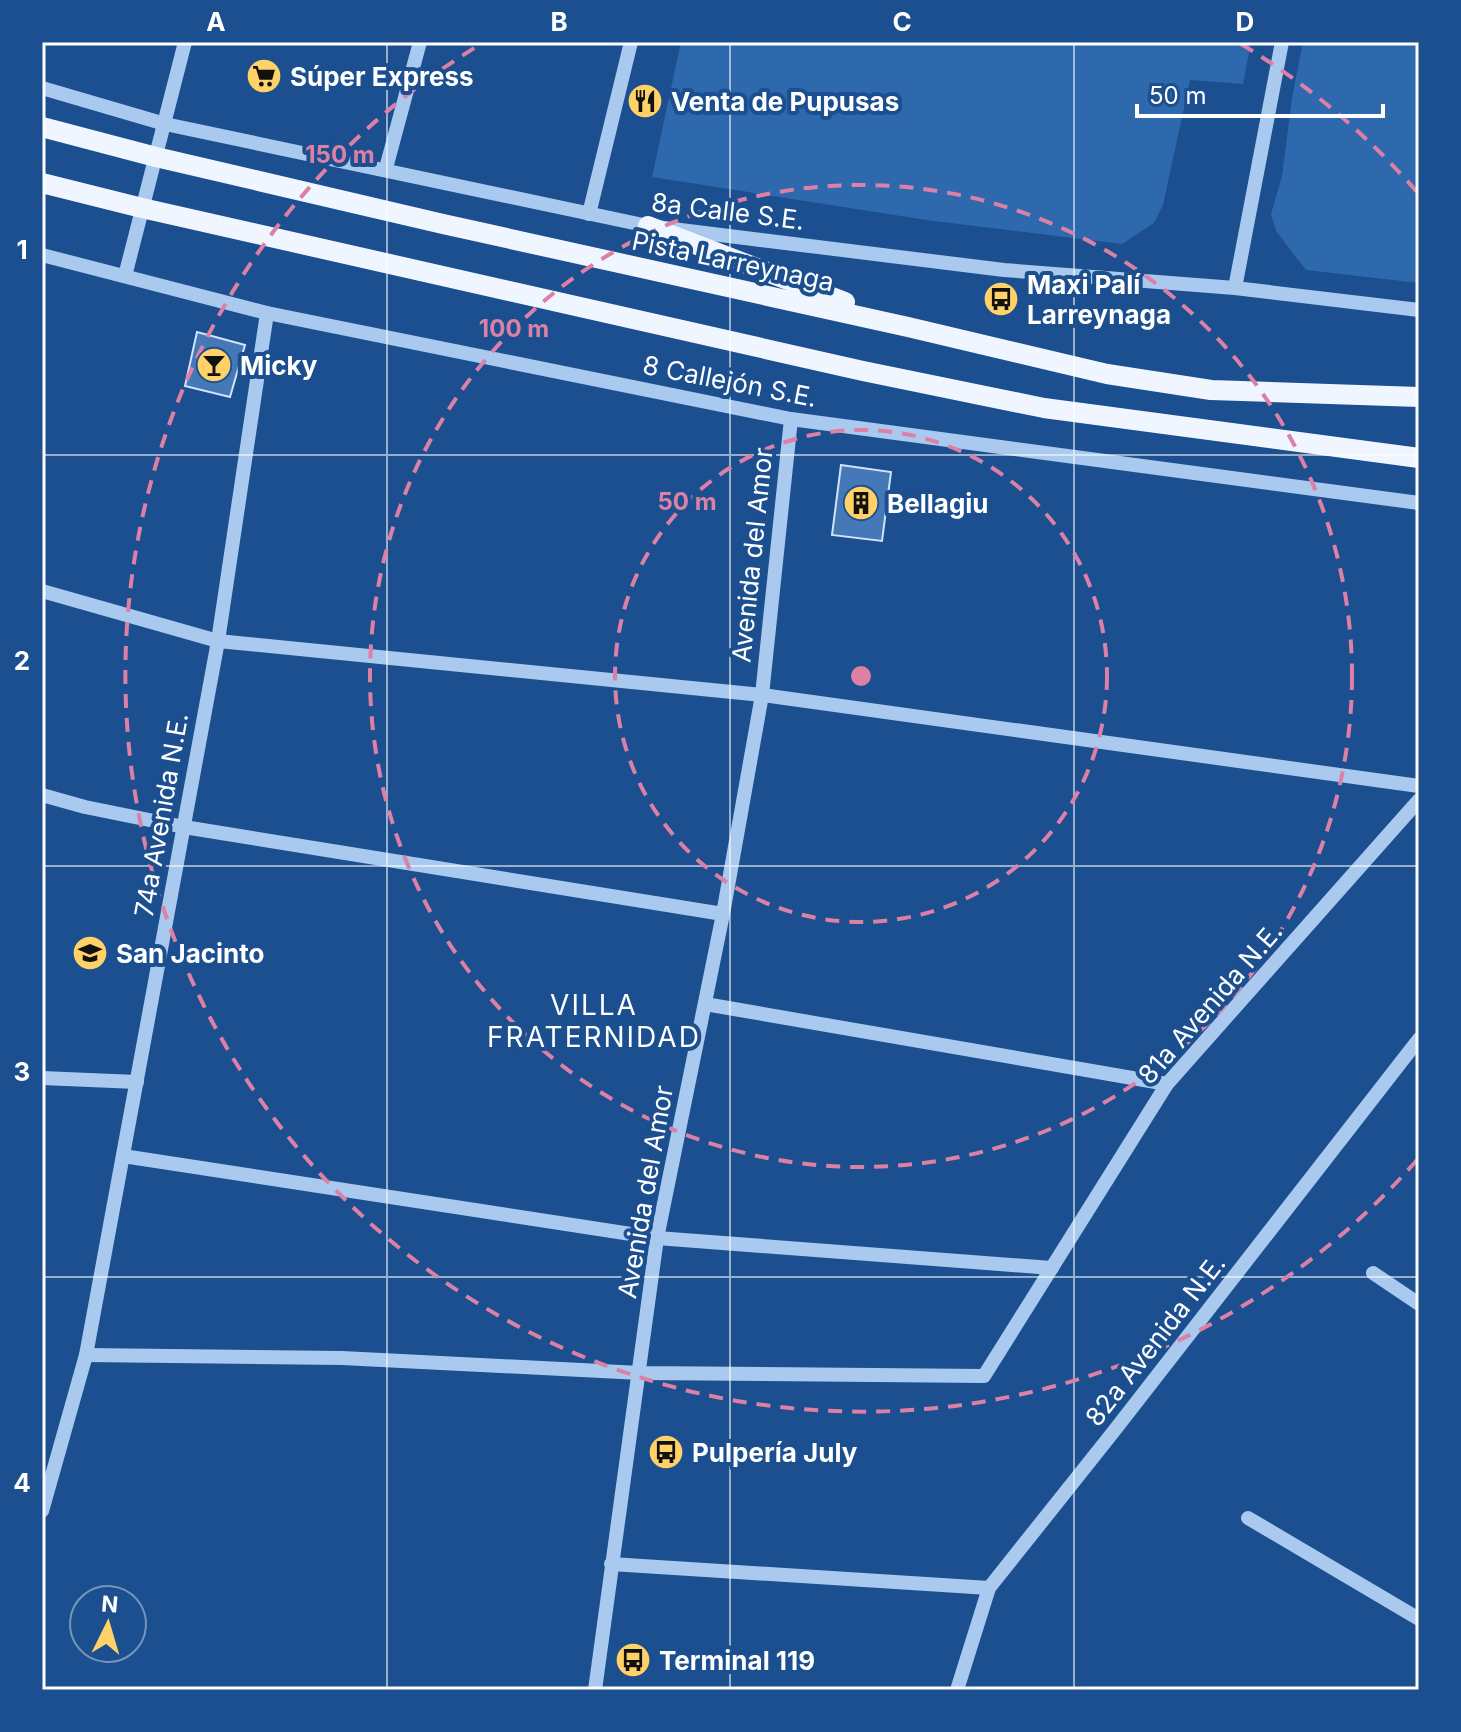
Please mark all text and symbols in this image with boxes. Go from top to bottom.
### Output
text: A [206,6,226,37]
text: B [550,6,568,37]
text: C [892,6,912,37]
text: D [1236,6,1254,37]
supermarket icon: Súper Express [245,57,283,95]
place label: Súper Express [290,61,474,92]
scale bar [1137,68,1383,118]
text: 50 m [1149,81,1207,110]
restaurant icon: Venta de Pupusas [626,82,664,120]
place label: Venta de Pupusas [671,86,899,117]
text: 150 m [305,140,375,169]
street label: 8a Calle S.E. [650,186,806,236]
street label: Pista Larreynaga [629,224,837,298]
text: 1 [16,234,28,265]
place label: Maxi Palí Larreynaga [1027,269,1171,330]
bus stop icon: Maxi Palí Larreynaga [982,280,1020,318]
text: 100 m [479,314,549,343]
bar icon: Micky [195,346,233,384]
street label: 8 Callejón S.E. [640,349,820,413]
place label: Micky [240,350,318,381]
street label: Avenida del Amor [725,446,779,664]
building icon: Bellagiu [842,484,880,522]
text: 50 m [657,487,717,516]
place label: Bellagiu [887,488,989,519]
text: 2 [14,645,30,676]
centre of rings [847,662,875,690]
street label: 74a Avenida N.E. [128,710,194,920]
street label: 81a Avenida N.E. [1131,916,1289,1090]
school or university icon: San Jacinto [71,934,109,972]
place label: San Jacinto [116,938,265,969]
district label: VILLA FRATERNIDAD [487,988,701,1054]
text: 3 [14,1056,30,1087]
street label: Avenida del Amor [611,1083,679,1301]
street label: 82a Avenida N.E. [1078,1248,1232,1432]
bus stop icon: Pulpería July [647,1433,685,1471]
place label: Pulpería July [692,1437,858,1468]
text: 4 [13,1467,31,1498]
north arrow [68,1584,148,1664]
text: N [100,1590,119,1618]
bus stop icon: Terminal 119 [614,1641,652,1679]
place label: Terminal 119 [659,1645,815,1676]

